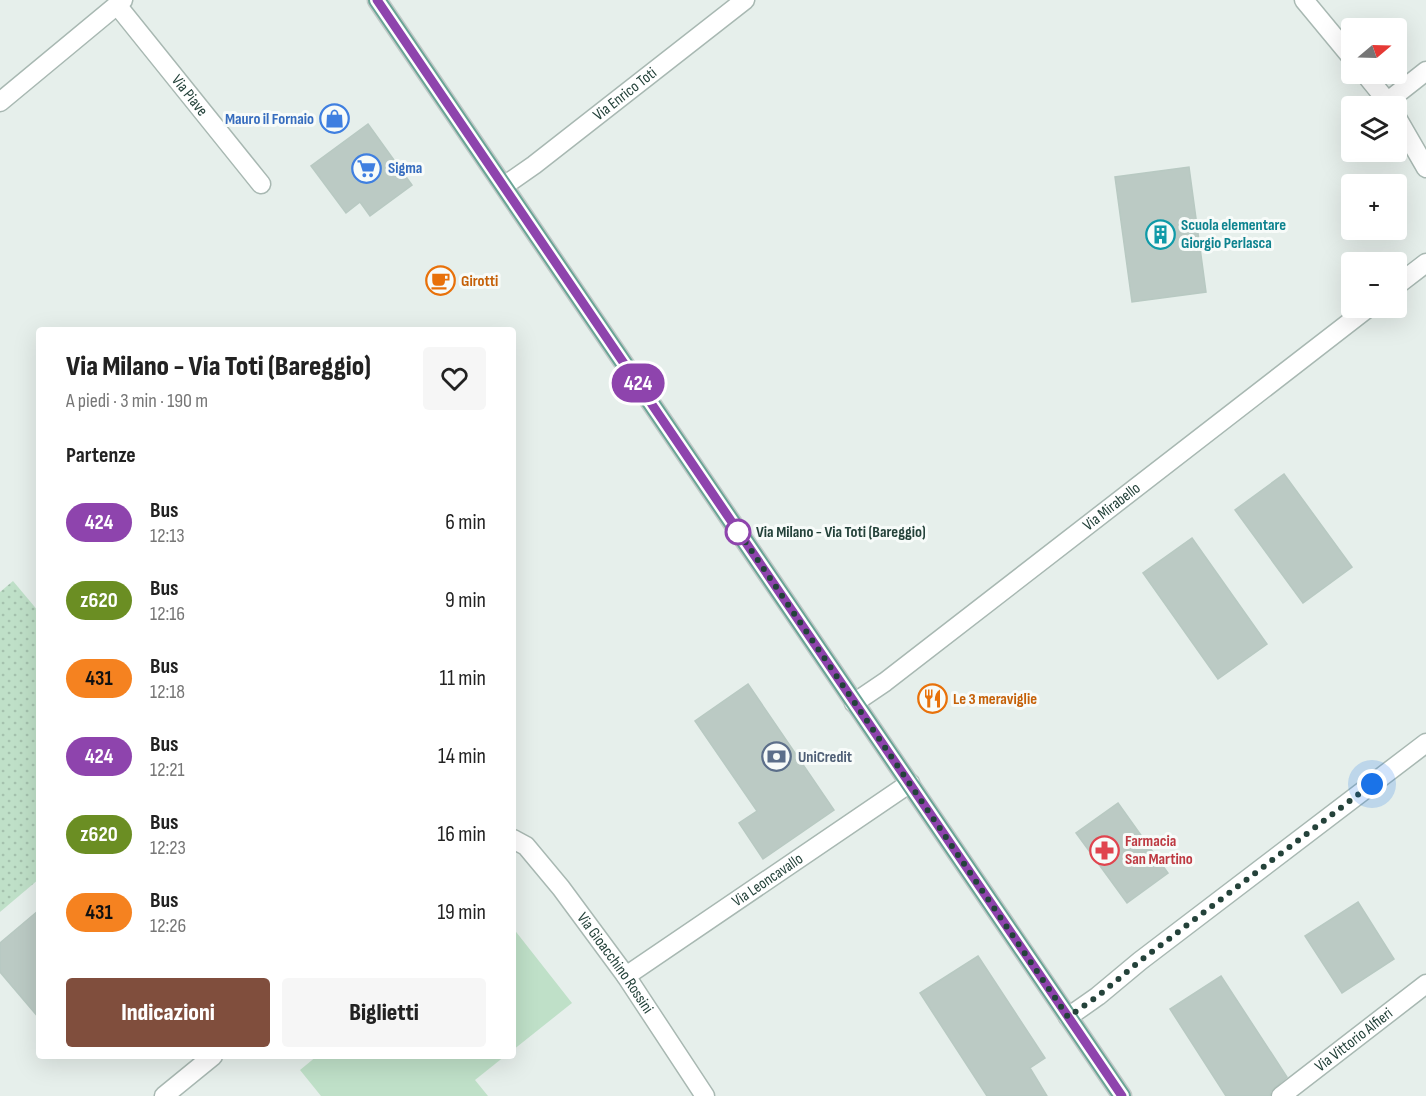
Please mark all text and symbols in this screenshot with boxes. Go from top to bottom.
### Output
north arrow [1341,18,1407,84]
map controls [1341,18,1407,318]
street label: Via Enrico Toti [589,63,660,125]
street label: Via Piave [168,71,212,120]
button: layers [1341,96,1407,162]
shop icon: Mauro il Fornaio [319,103,351,135]
place label: Mauro il Fornaio [225,110,314,129]
supermarket icon: Sigma [351,152,383,184]
place label: Sigma [388,159,422,178]
button: + [1341,174,1407,240]
place label: Scuola elementare Giorgio Perlasca [1181,216,1286,253]
building icon: Scuola elementare Giorgio Perlasca [1144,218,1176,250]
button: − [1341,252,1407,318]
cafe icon: Girotti [424,265,456,297]
place label: Girotti [461,272,498,291]
button: heart [423,347,486,410]
text: Via Milano - Via Toti (Bareggio) [66,350,371,383]
line badge: 424 [604,364,672,403]
text: 424 [624,371,652,396]
text: A piedi · 3 min · 190 m [66,389,208,413]
text: Partenze [66,442,136,469]
street label: Via Mirabello [1079,478,1144,535]
text: Bus [150,497,179,524]
text: 6 min [445,509,486,536]
text: 424 [85,510,113,535]
marker: Via Milano - Via Toti (Bareggio) [725,519,751,545]
place label: Via Milano - Via Toti (Bareggio) [756,523,926,542]
text: 12:13 [150,524,185,548]
text: Bus [150,575,179,602]
text: 9 min [445,587,486,614]
text: z620 [80,588,118,613]
text: 12:16 [150,602,185,626]
text: Bus [150,653,179,680]
text: 11 min [439,665,486,692]
text: 431 [85,666,113,691]
text: 12:18 [150,680,185,704]
restaurant icon: Le 3 meraviglie [916,683,948,715]
place label: Le 3 meraviglie [953,690,1037,709]
text: Bus [150,731,179,758]
bank icon: UniCredit [761,741,793,773]
text: 14 min [438,743,486,770]
text: 424 [85,744,113,769]
place label: UniCredit [798,748,852,767]
text: 12:21 [150,758,185,782]
your location [1357,769,1387,799]
text: Bus [150,809,179,836]
text: 16 min [438,821,486,848]
text: z620 [80,822,118,847]
place label: Farmacia San Martino [1125,832,1193,869]
pharmacy icon: Farmacia San Martino [1088,834,1120,866]
text: 12:23 [150,836,186,860]
street label: Via Leoncavallo [728,849,807,911]
text: Bus [150,887,179,914]
text: 19 min [437,899,486,926]
text: 431 [85,900,113,925]
street label: Via Gioacchino Rossini [573,909,658,1017]
text: 12:26 [150,914,186,938]
button: Indicazioni [66,978,270,1047]
button: Biglietti [282,978,486,1047]
street label: Via Vittorio Alfieri [1311,1004,1397,1076]

